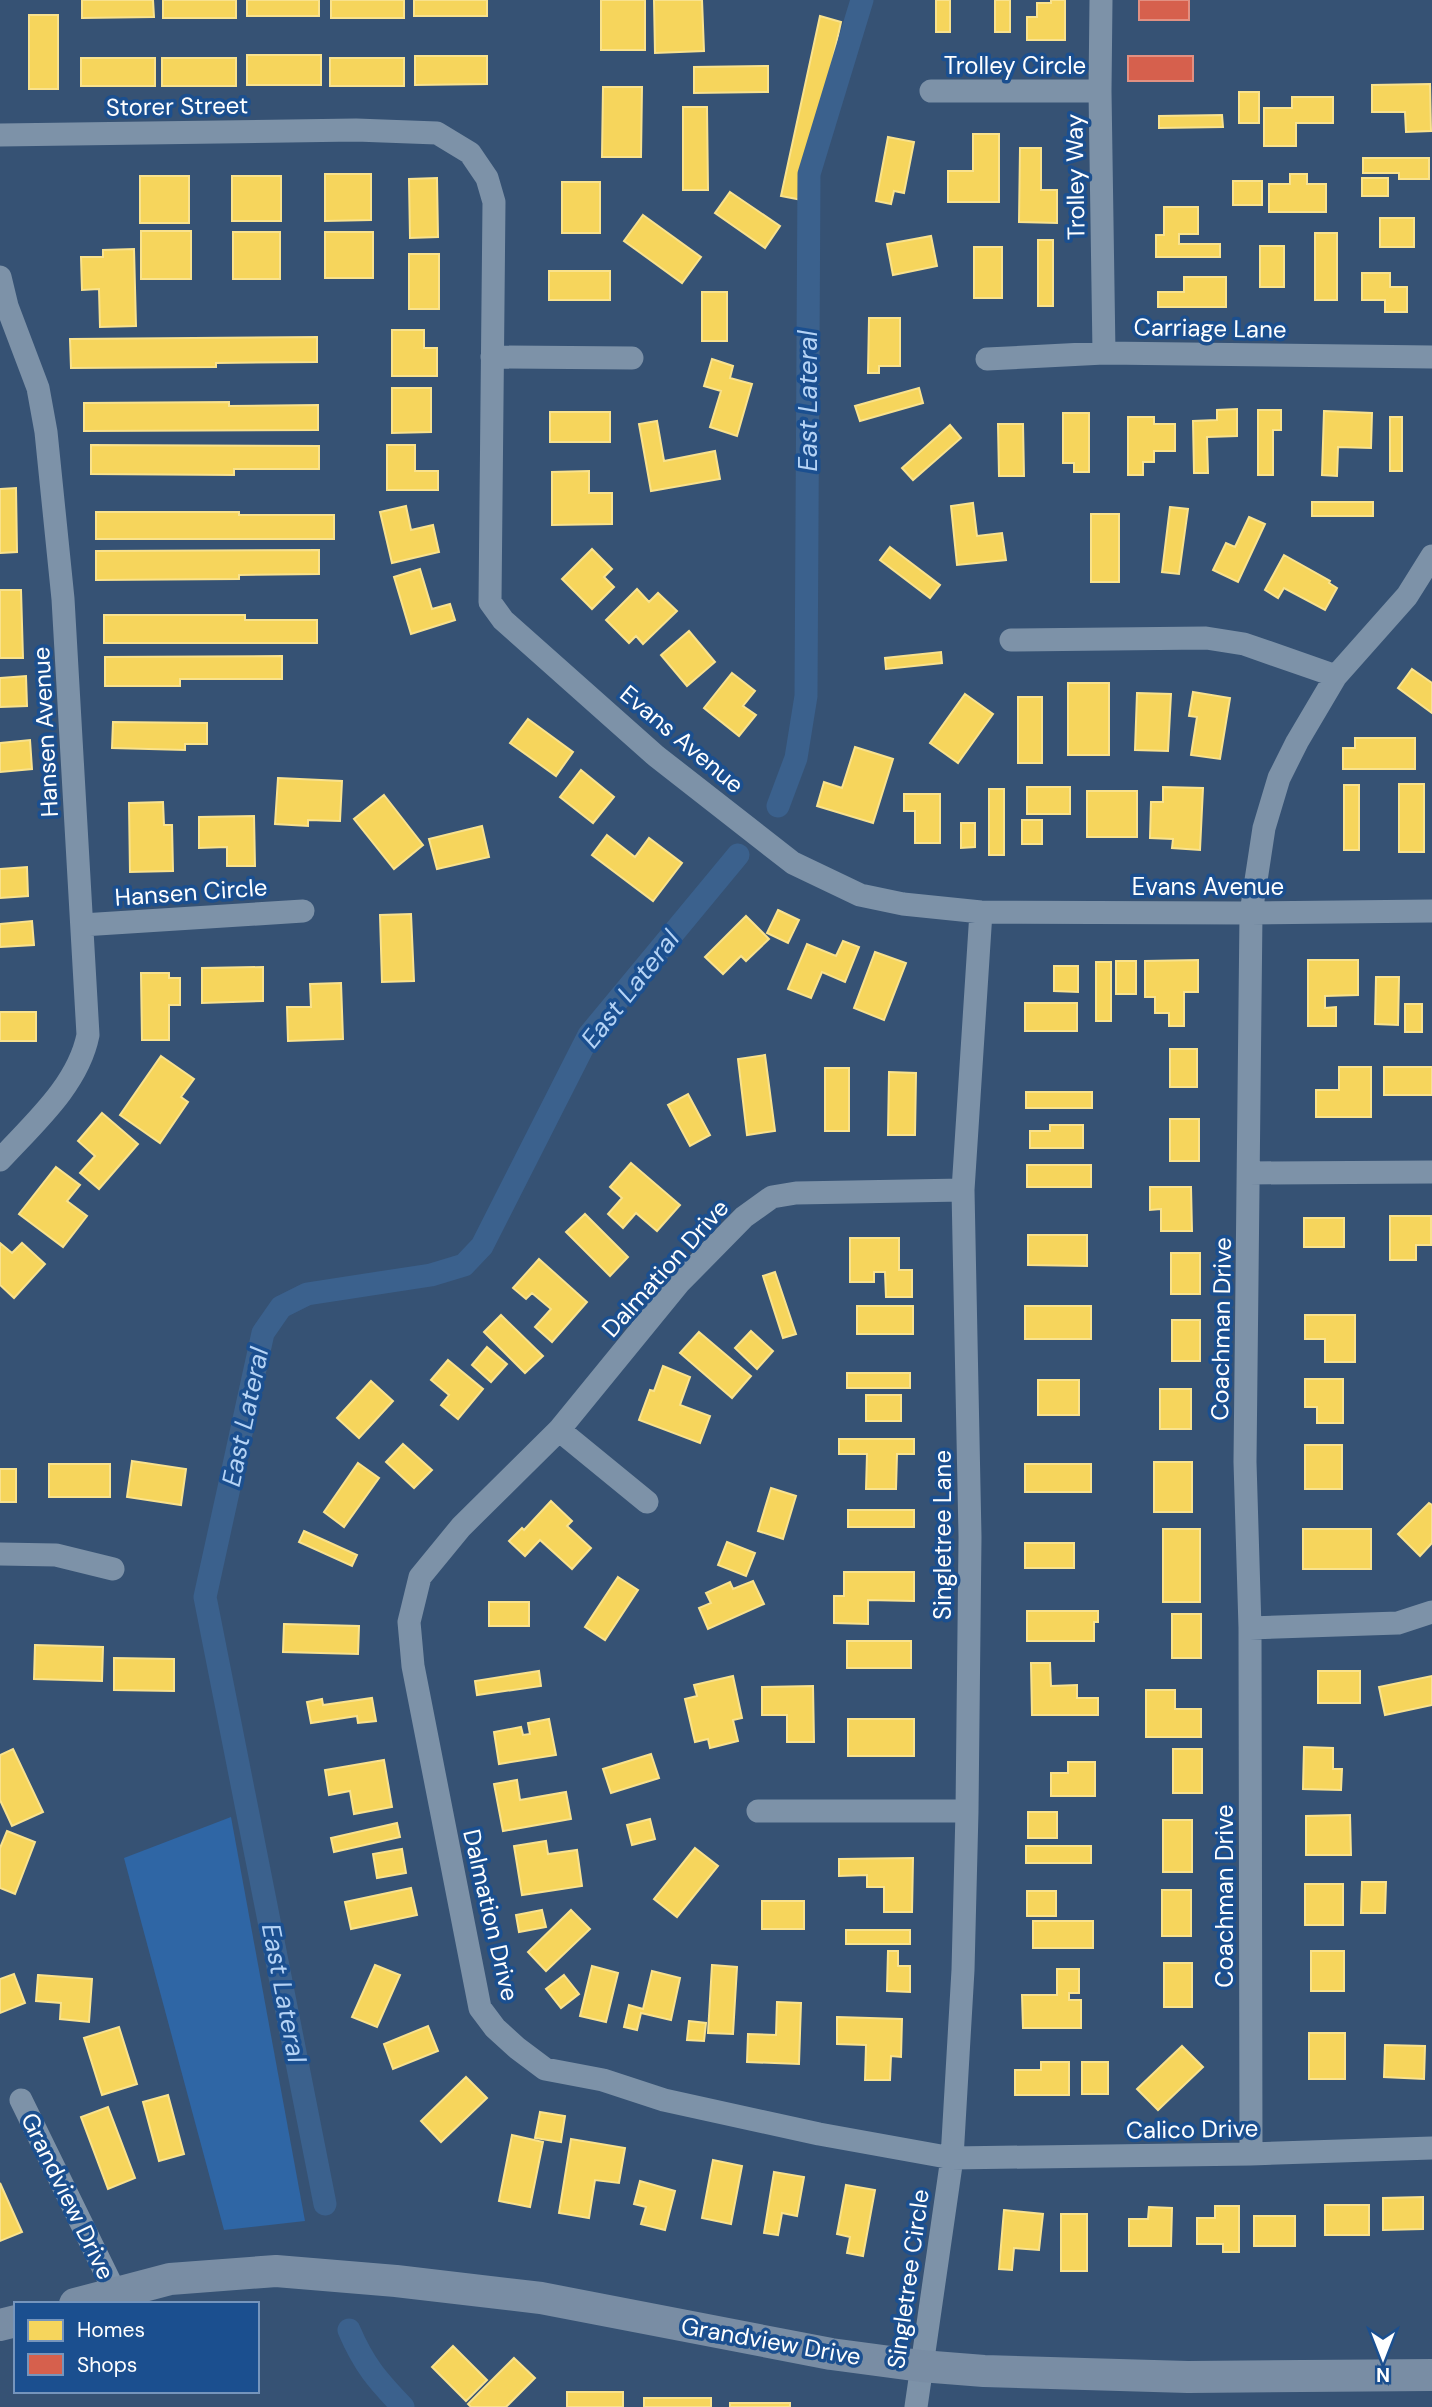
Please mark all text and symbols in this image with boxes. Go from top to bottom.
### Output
street label: Trolley Circle [944,50,1086,81]
street label: Storer Street [105,89,249,123]
street label: Trolley Way [1058,114,1092,240]
street label: Carriage Lane [1133,311,1287,345]
water label: East Lateral [791,329,825,472]
street label: Hansen Avenue [25,646,65,818]
street label: Evans Avenue [614,678,750,800]
street label: Hansen Circle [114,871,268,913]
street label: Evans Avenue [1132,871,1284,902]
water label: East Lateral [573,922,688,1055]
street label: Dalmation Drive [595,1192,735,1344]
street label: Coachman Drive [1204,1237,1238,1421]
water label: East Lateral [214,1343,277,1490]
street label: Singletree Lane [927,1450,958,1620]
street label: Coachman Drive [1209,1804,1240,1988]
street label: Dalmation Drive [456,1826,526,2004]
water label: East Lateral [254,1921,314,2067]
street label: Grandview Drive [14,2107,122,2285]
street label: Calico Drive [1125,2112,1259,2146]
street label: Singletree Circle [880,2187,936,2371]
legend [14,2302,259,2393]
street label: Grandview Drive [679,2310,863,2372]
text: Homes [77,2316,145,2344]
north arrow [1348,2323,1418,2393]
text: Shops [77,2351,137,2379]
text: N [1376,2362,1390,2387]

